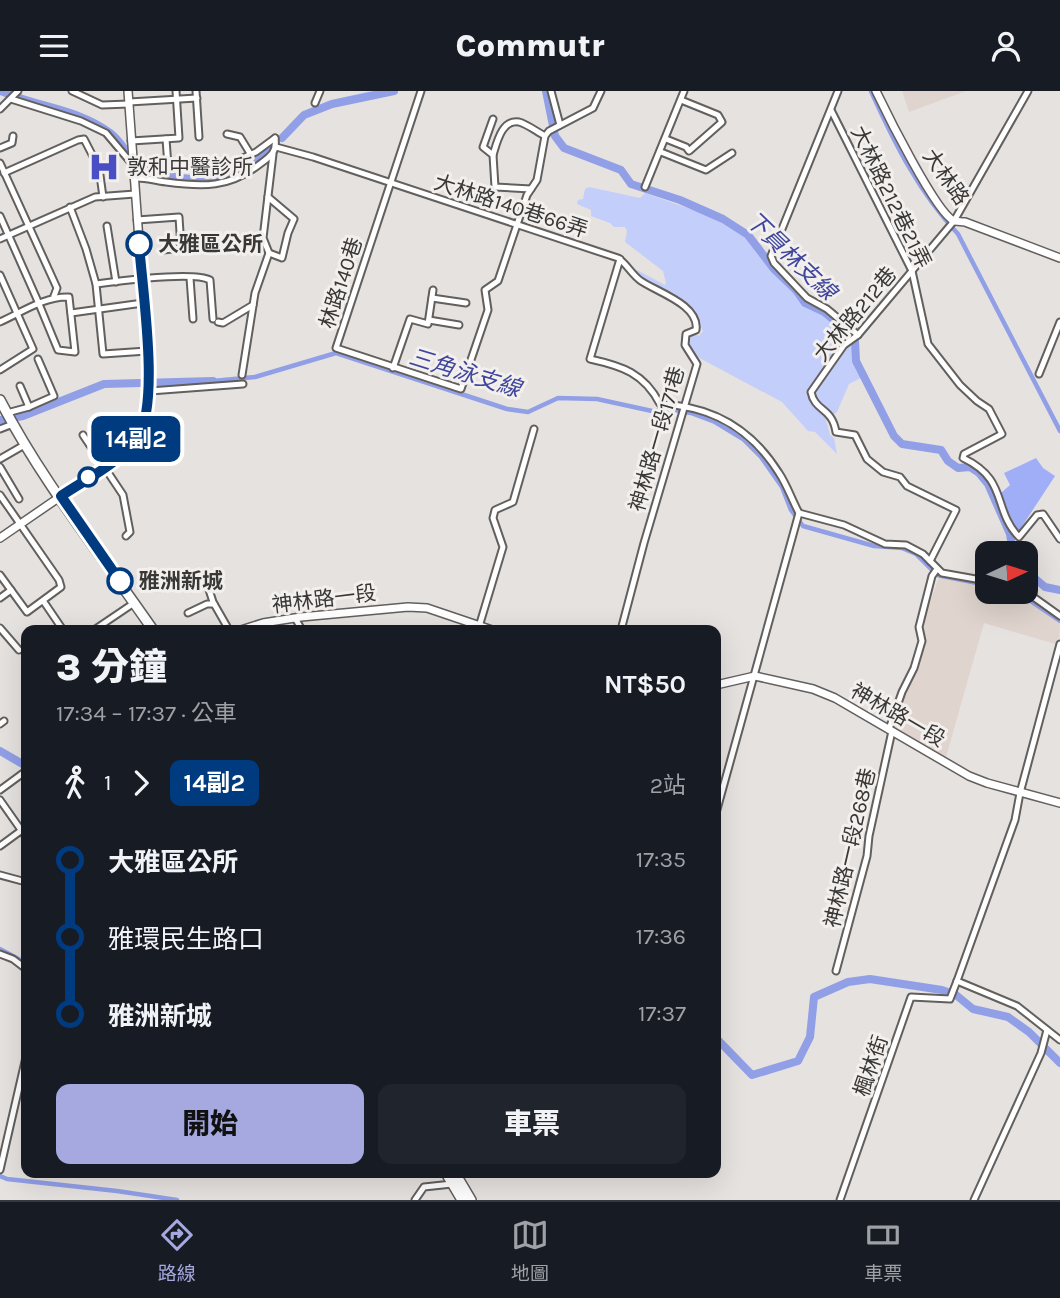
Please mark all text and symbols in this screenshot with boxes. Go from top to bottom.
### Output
icon: menu [35,27,73,65]
text: Commutr [456,27,605,64]
icon: person [987,27,1025,65]
street label: 大林路212巷21弄 [846,122,936,272]
street label: 大林路 [918,144,974,210]
hospital icon: 敦和中醫診所 [87,150,121,184]
place label: 敦和中醫診所 [127,155,253,179]
street label: 大林路140巷66弄 [431,170,591,242]
water label: 下員林支線 [740,206,844,308]
marker: 大雅區公所 [126,231,152,257]
place label: 大雅區公所 [158,232,263,256]
street label: 林路140巷 [315,235,367,331]
street label: 大林路212巷 [809,262,901,366]
water label: 三角泳支線 [406,343,527,404]
street label: 神林路一段171巷 [625,364,689,514]
line badge: 14副2 [87,416,185,462]
text: 14副2 [105,425,167,453]
unlabelled marker [78,467,98,487]
north arrow [975,541,1038,604]
map controls [975,541,1038,604]
marker: 雅洲新城 [107,568,133,594]
place label: 雅洲新城 [139,569,223,593]
street label: 神林路一段 [270,581,378,617]
text: 3 分鐘 [56,645,167,690]
text: NT$50 [604,669,686,700]
street label: 神林路一段 [847,678,949,752]
text: 17:34 – 17:37 · 公車 [56,700,237,727]
icon: walk [56,764,94,802]
icon: forward [122,764,160,802]
street label: 神林路一段268巷 [820,766,880,930]
text: 1 [104,769,112,796]
text: 14副2 [184,769,245,797]
text: 2站 [650,772,686,799]
text: 17:35 [636,846,686,873]
text: 大雅區公所 [108,847,238,878]
text: 17:36 [636,923,686,950]
text: 雅環民生路口 [108,924,264,955]
text: 17:37 [638,1000,686,1027]
text: 雅洲新城 [108,1001,212,1032]
street label: 楓林街 [849,1032,893,1100]
button: 開始 [56,1084,364,1164]
button: 車票 [378,1084,686,1164]
tab: 路線 [158,1216,196,1285]
tab: 地圖 [511,1216,549,1285]
tab: 車票 [864,1216,902,1285]

